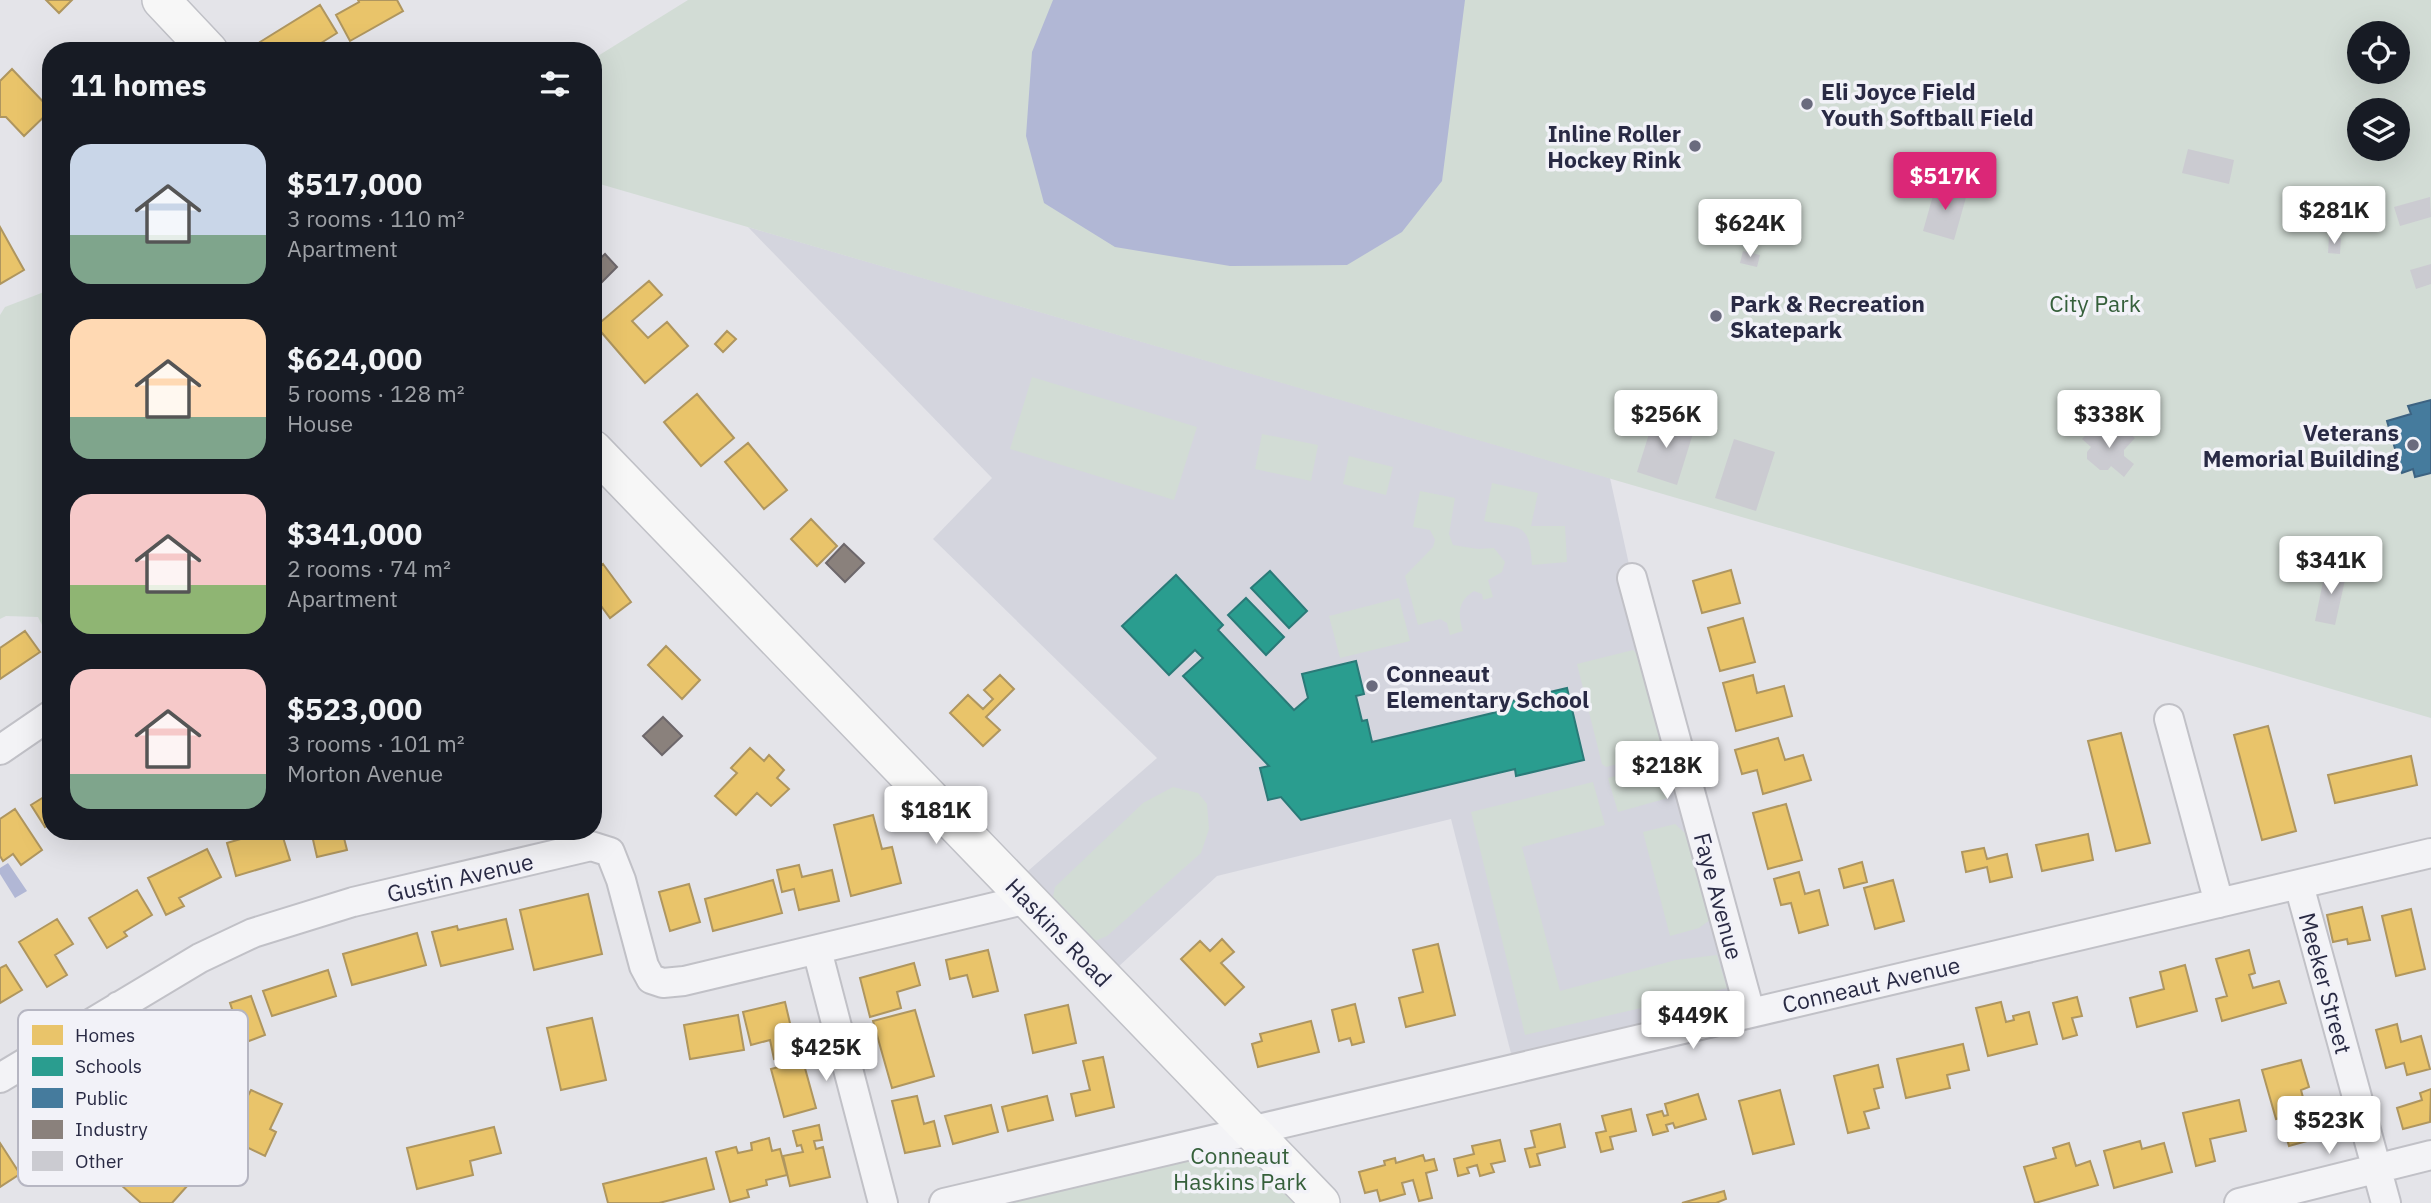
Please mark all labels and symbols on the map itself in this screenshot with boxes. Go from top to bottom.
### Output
place label: Eli Joyce Field Youth Softball Field [1821,76,2034,132]
marker: Eli Joyce Field Youth Softball Field [1799,96,1815,112]
place label: Inline Roller Hockey Rink [1547,118,1682,174]
marker: Inline Roller Hockey Rink [1687,138,1703,154]
pin: $517K [1896,152,1994,212]
pin: $281K [2285,187,2383,246]
pin: $624K [1701,200,1799,259]
place label: Park & Recreation Skatepark [1730,288,1925,344]
park label: City Park [2049,288,2141,318]
marker: Park & Recreation Skatepark [1708,308,1724,324]
pin: $256K [1617,391,1715,450]
pin: $338K [2060,391,2158,450]
place label: Veterans Memorial Building [2203,417,2399,473]
marker: Veterans Memorial Building [2405,437,2421,453]
pin: $341K [2282,536,2380,596]
place label: Conneaut Elementary School [1386,658,1589,714]
marker: Conneaut Elementary School [1364,678,1380,694]
pin: $218K [1618,742,1716,801]
pin: $181K [887,786,985,846]
street label: Faye Avenue [1688,829,1750,963]
street label: Gustin Avenue [384,846,536,908]
street label: Haskins Road [1000,871,1118,993]
street label: Meeker Street [2293,909,2359,1057]
street label: Conneaut Avenue [1779,949,1963,1019]
pin: $449K [1644,992,1742,1051]
legend [18,1010,248,1186]
text: Homes [75,1023,135,1047]
pin: $425K [777,1024,875,1083]
text: Schools [75,1054,142,1078]
text: Public [75,1086,128,1110]
pin: $523K [2280,1096,2378,1156]
text: Industry [75,1117,148,1141]
park label: Conneaut Haskins Park [1173,1140,1307,1196]
text: Other [75,1149,123,1173]

